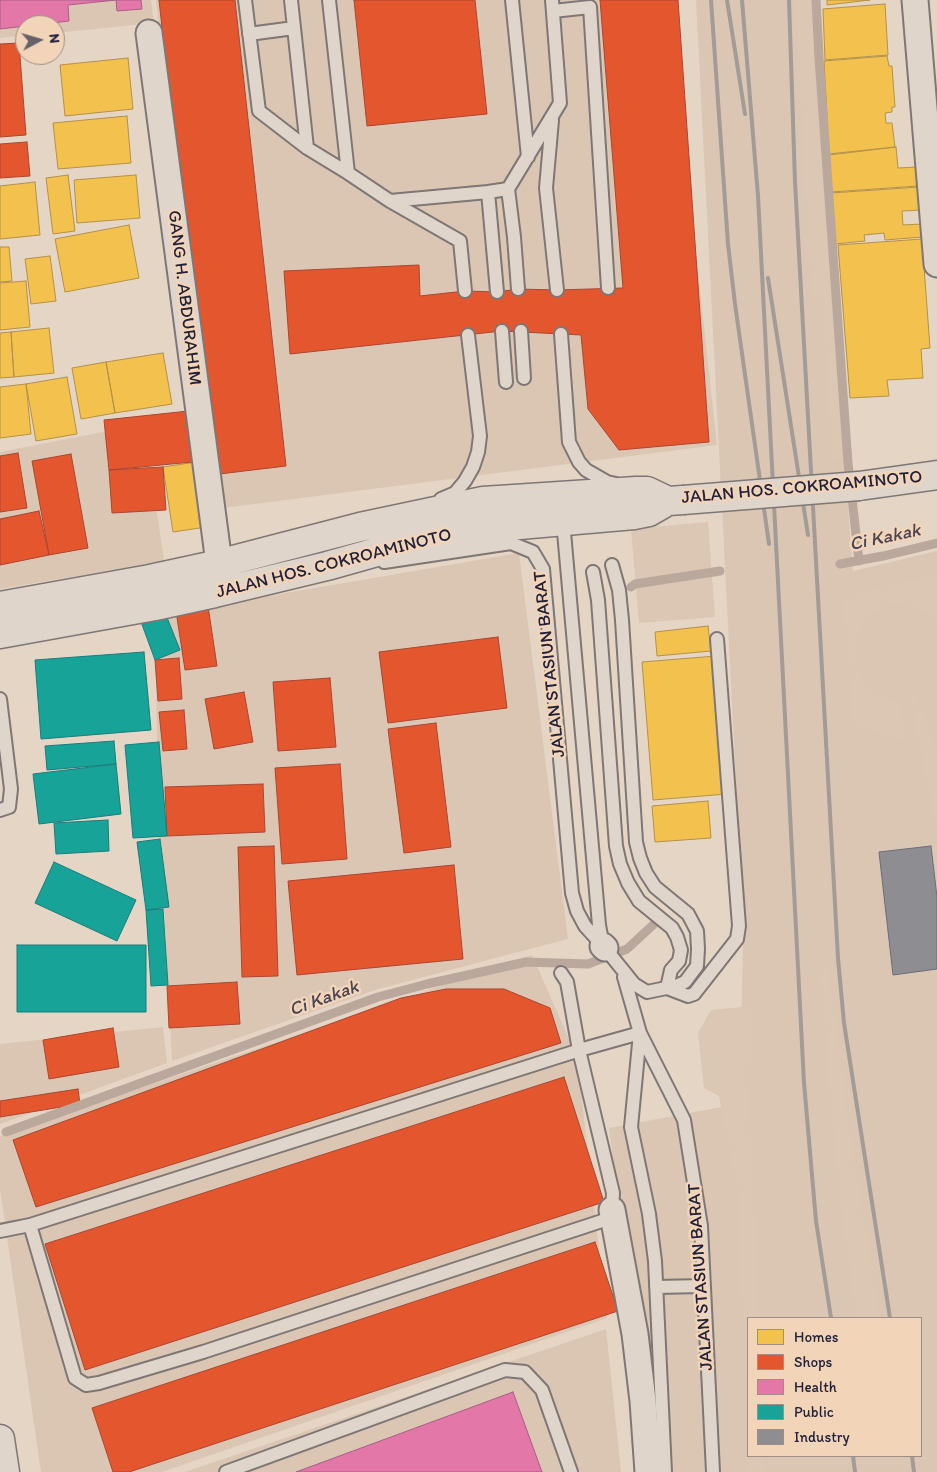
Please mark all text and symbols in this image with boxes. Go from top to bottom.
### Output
north arrow [15,15,65,65]
text: N [45,33,63,44]
street label: GANG H. ABDURAHIM [163,209,205,387]
street label: JALAN HOS. COKROAMINOTO [681,467,923,509]
water label: Ci Kakak [847,519,923,557]
street label: JALAN HOS. COKROAMINOTO [214,524,454,604]
street label: JALAN STASIUN BARAT [529,570,571,758]
water label: Ci Kakak [286,976,362,1022]
street label: JALAN STASIUN BARAT [684,1183,718,1371]
legend [747,1317,922,1457]
text: Homes [794,1328,838,1346]
text: Shops [794,1353,832,1371]
text: Health [794,1378,837,1396]
text: Public [794,1403,834,1421]
text: Industry [794,1428,850,1446]

